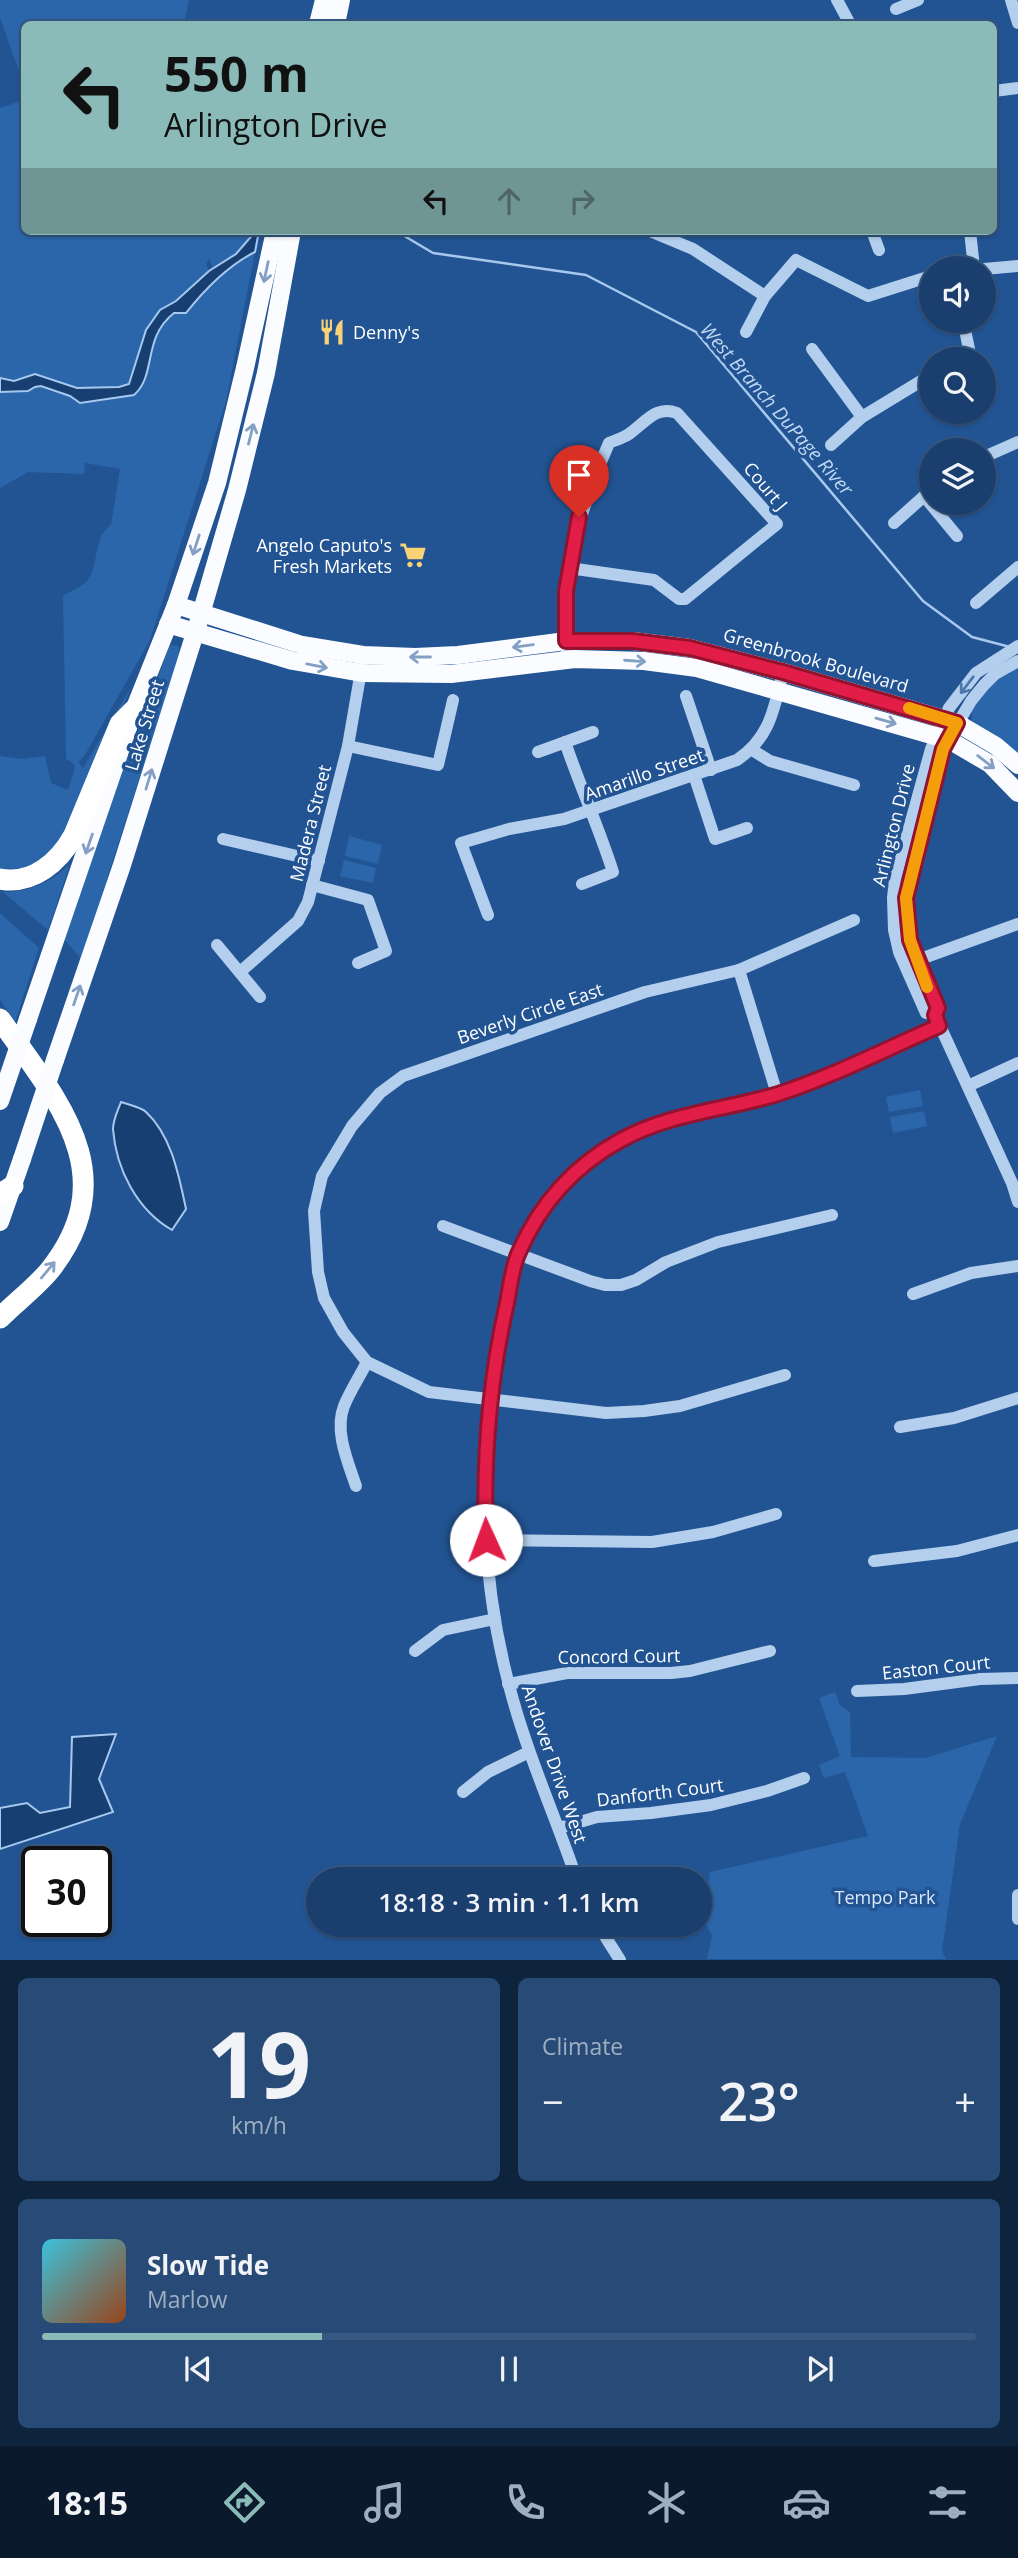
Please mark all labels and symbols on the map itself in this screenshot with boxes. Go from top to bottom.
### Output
one-way arrow [259,260,273,283]
restaurant icon: Denny's [317,317,347,347]
water label: West Branch DuPage River [695,317,860,502]
place label: Denny's [353,320,420,344]
one-way arrow [245,423,258,446]
pin [549,445,609,517]
street label: Court J [739,457,793,515]
one-way arrow [189,533,201,555]
place label: Angelo Caputo's Fresh Markets [256,533,392,578]
supermarket icon: Angelo Caputo's Fresh Markets [398,540,428,570]
street label: Greenbrook Boulevard [721,622,911,698]
one-way arrow [512,639,535,652]
one-way arrow [409,650,432,664]
one-way arrow [624,654,647,667]
one-way arrow [305,660,328,674]
one-way arrow [959,675,974,694]
street label: Lake Street [119,677,169,773]
one-way arrow [875,715,897,728]
street label: Amarillo Street [581,742,707,806]
one-way arrow [977,755,995,770]
street label: Arlington Drive [866,761,920,889]
street label: Madera Street [284,762,336,884]
one-way arrow [143,768,156,790]
one-way arrow [82,833,95,855]
street label: Beverly Circle East [454,977,606,1049]
one-way arrow [71,984,84,1006]
one-way arrow [40,1261,56,1279]
position arrow [449,1503,523,1577]
street label: Concord Court [557,1643,681,1669]
street label: Easton Court [881,1649,991,1685]
street label: Andover Drive West [517,1682,593,1846]
street label: Danforth Court [595,1772,725,1812]
speed limit sign: 30 [21,1846,112,1937]
park label: Tempo Park [835,1885,936,1909]

